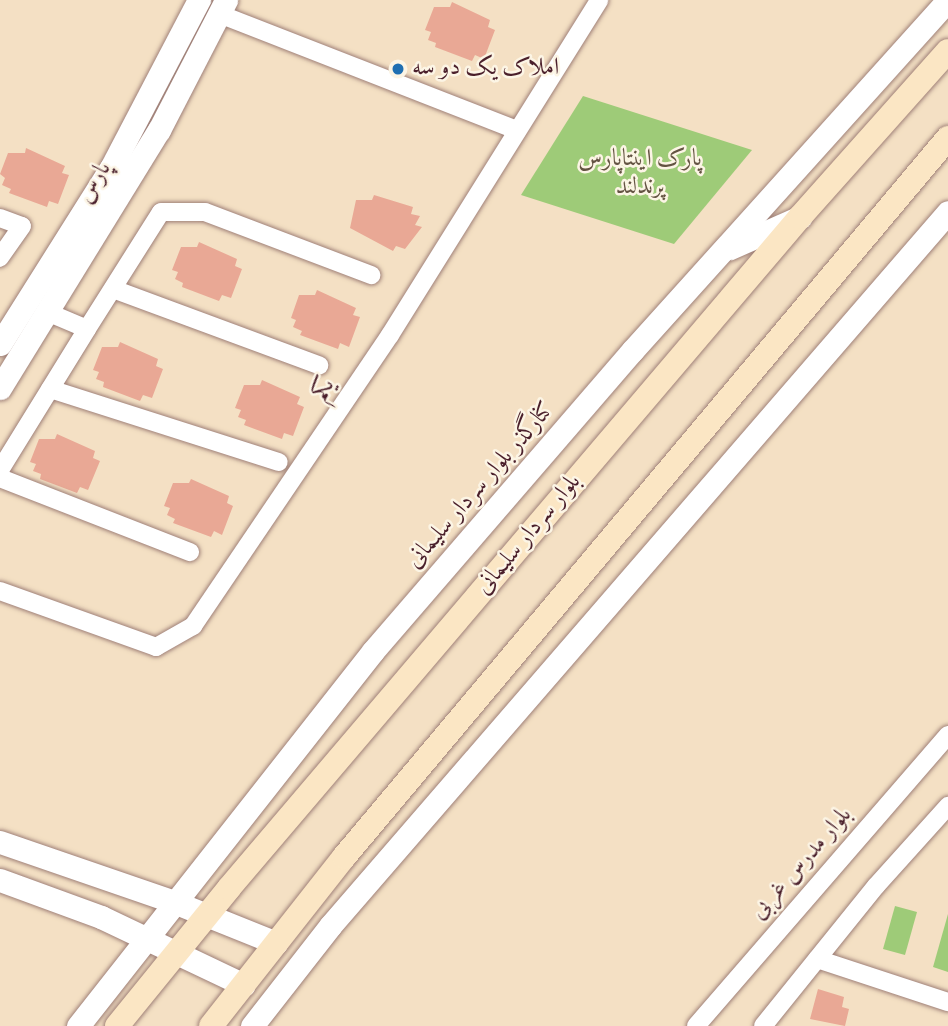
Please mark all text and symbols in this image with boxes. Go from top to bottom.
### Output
place label: املاک یک دو سه [412,55,559,83]
marker: املاک یک دو سه [390,61,406,77]
park label: پارک اینتاپارس پرندلند [578,146,702,202]
street label: پارس [71,157,119,209]
street label: یکم [306,373,342,407]
street label: کنارگذر بلوار سردار سلیمانی [401,397,561,575]
street label: بلوار سردار سلیمانی [470,469,588,601]
street label: بلوار مدرس غربی [745,802,859,926]

